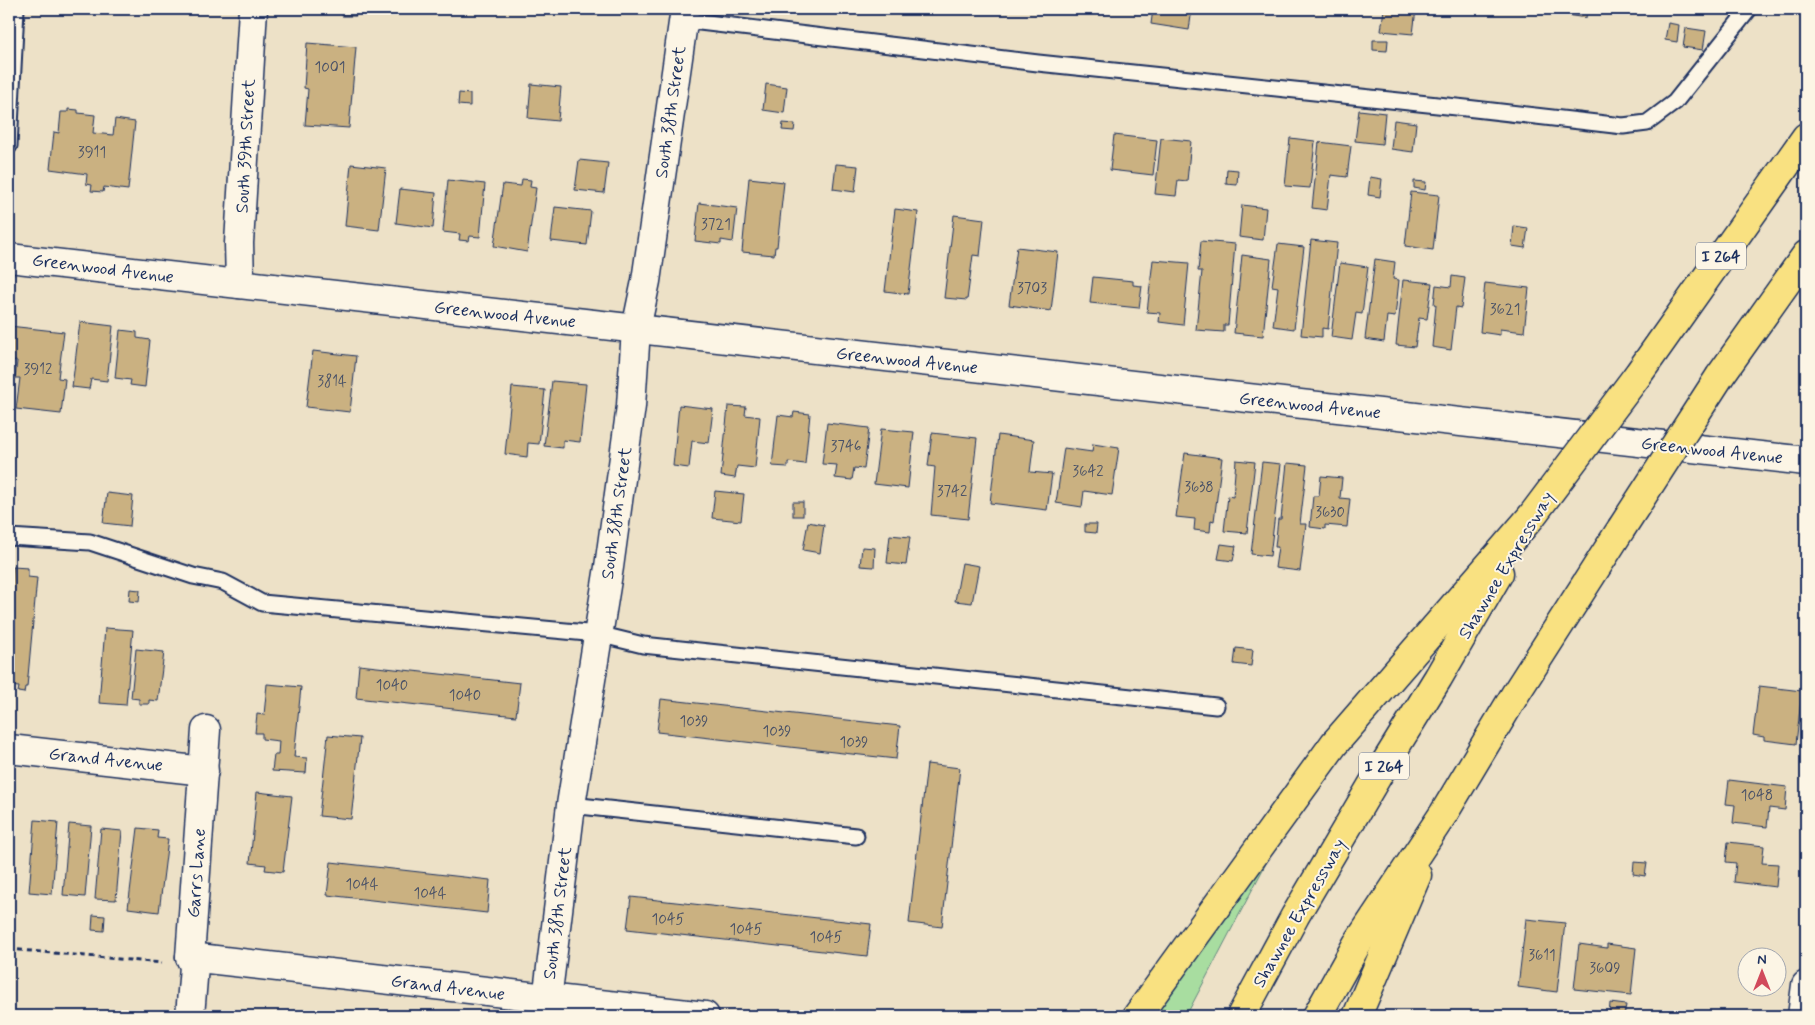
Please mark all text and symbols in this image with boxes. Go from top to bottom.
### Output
street label: South 38th Street [650,44,692,180]
house number: 1001 [314,58,346,78]
street label: South 39th Street [230,78,262,214]
house number: 3911 [78,143,106,163]
house number: 3721 [701,215,731,235]
road number: I 264 [1696,242,1746,270]
street label: Greenwood Avenue [31,248,175,290]
house number: 3703 [1017,279,1047,299]
street label: Greenwood Avenue [433,296,577,334]
house number: 3621 [1490,300,1520,320]
street label: Greenwood Avenue [835,342,979,380]
house number: 3912 [24,360,52,380]
house number: 3814 [317,372,347,392]
street label: Greenwood Avenue [1238,387,1382,425]
street label: Greenwood Avenue [1640,432,1784,470]
house number: 3746 [831,437,862,457]
street label: South 38th Street [596,445,638,581]
house number: 3642 [1072,462,1104,482]
house number: 3638 [1184,478,1214,498]
house number: 3742 [937,482,967,502]
street label: Shawnee Expressway [1453,487,1560,644]
house number: 3630 [1315,503,1345,523]
house number: 1040 [376,676,408,696]
house number: 1040 [449,686,481,706]
house number: 1039 [680,712,708,732]
house number: 1039 [763,722,791,742]
house number: 1039 [840,733,868,753]
street label: Grand Avenue [48,742,164,778]
road number: I 264 [1359,752,1409,779]
house number: 1048 [1741,786,1773,806]
street label: Garrs Lane [182,827,212,919]
street label: Shawnee Expressway [1247,835,1352,992]
street label: South 38th Street [538,845,578,981]
house number: 1044 [346,875,379,895]
house number: 1044 [414,884,447,904]
house number: 1045 [651,910,685,930]
house number: 1045 [729,920,763,940]
house number: 1045 [809,928,843,948]
house number: 3611 [1528,946,1556,966]
north arrow [1738,948,1788,998]
text: N [1757,951,1767,969]
house number: 3609 [1589,959,1621,979]
street label: Grand Avenue [389,969,506,1007]

